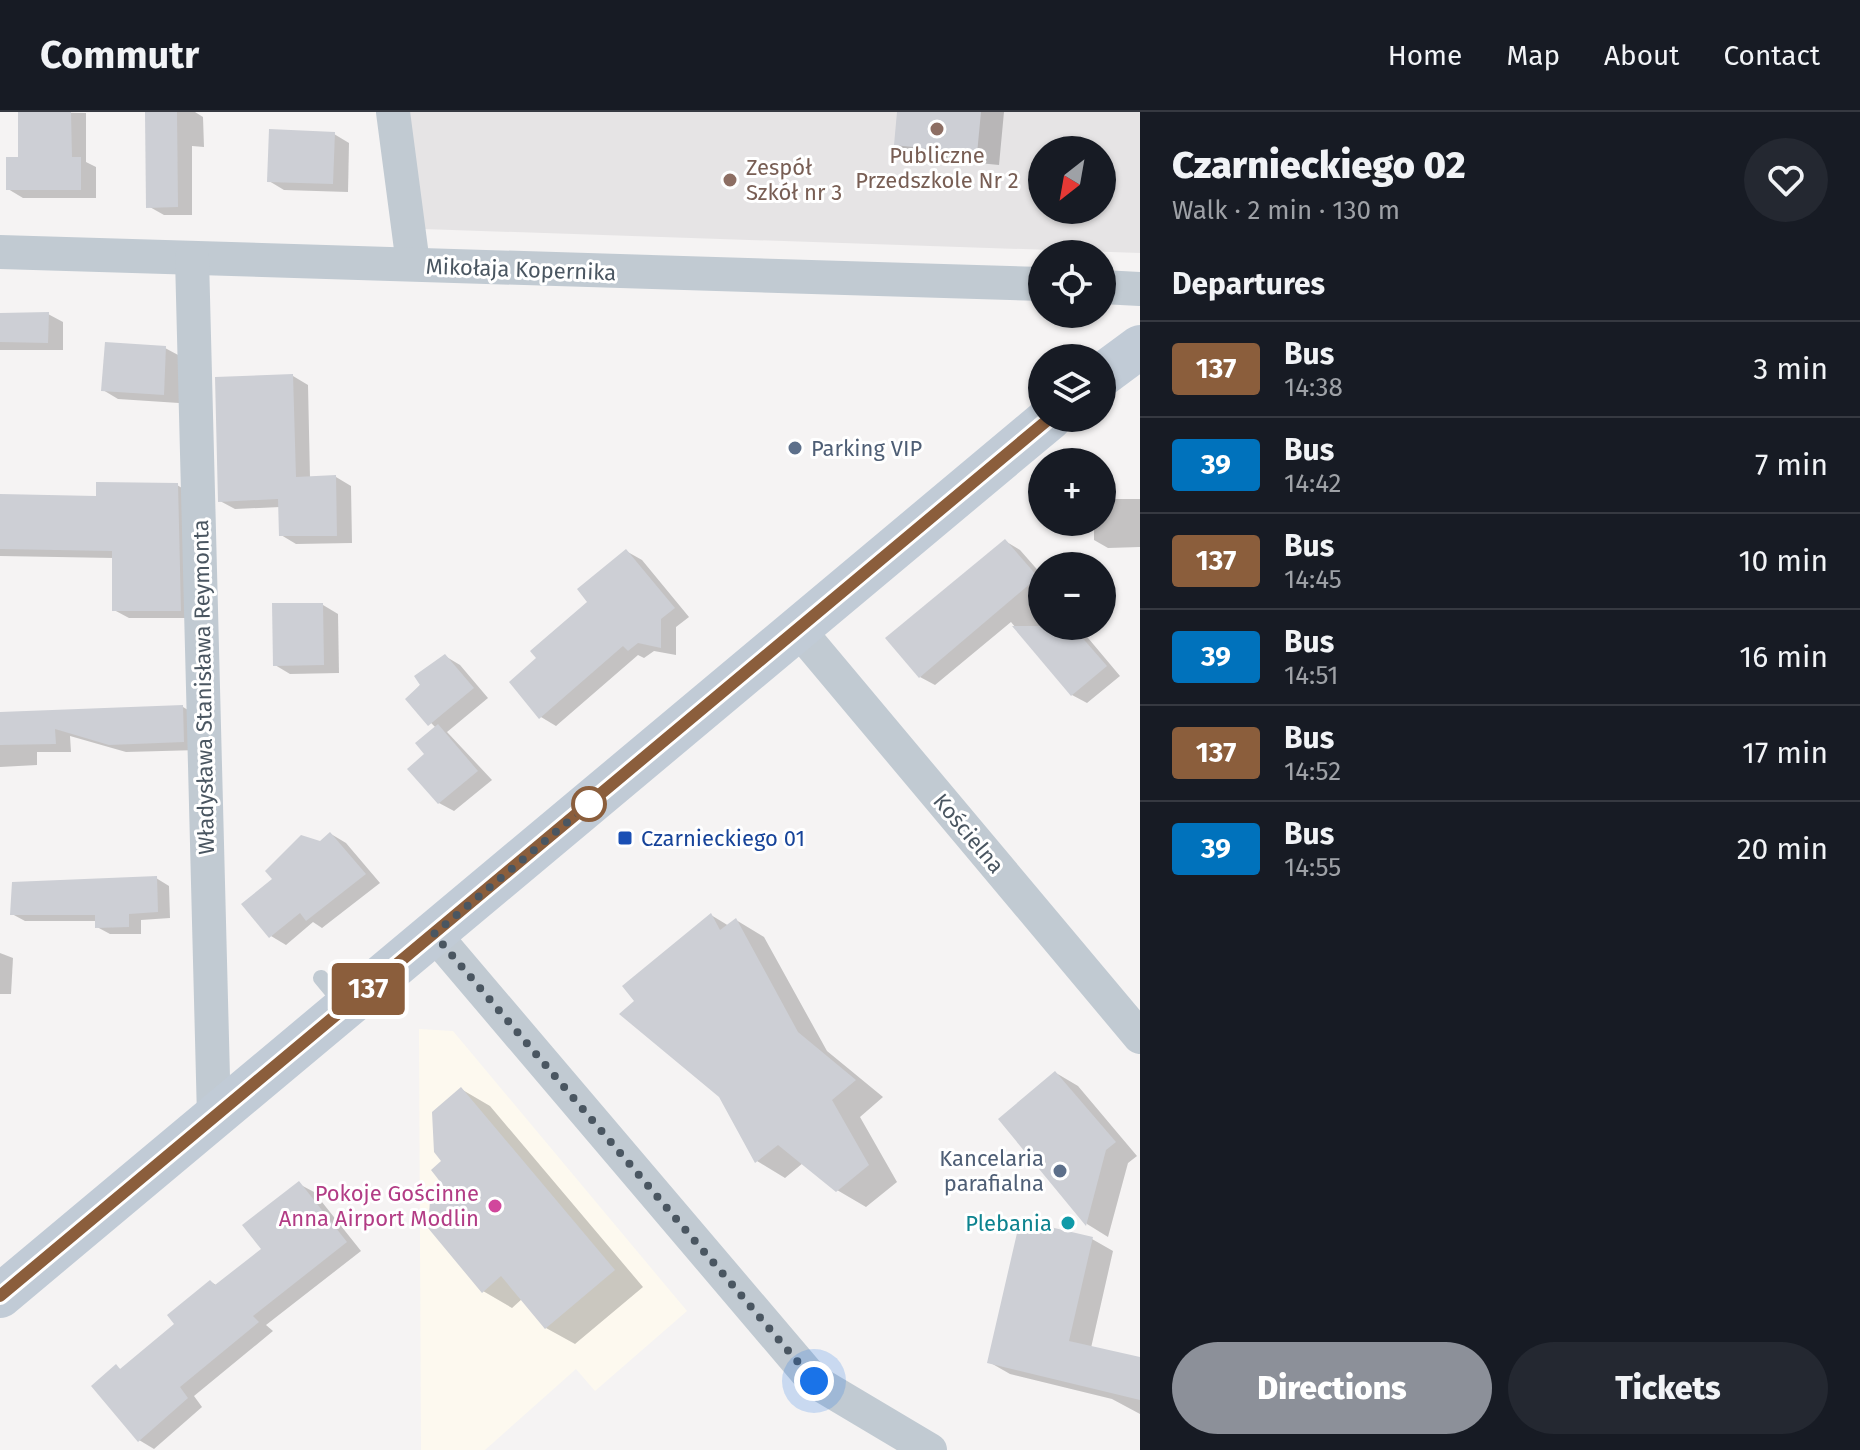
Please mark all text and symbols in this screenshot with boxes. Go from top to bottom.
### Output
text: Commutr [40,32,199,78]
text: Home [1388,39,1462,72]
text: Map [1506,39,1560,72]
text: About [1604,39,1679,72]
text: Contact [1723,39,1820,72]
marker: Publiczne Przedszkole Nr 2 [928,120,946,138]
north arrow [1028,136,1116,224]
map controls [1028,136,1116,640]
button: heart [1744,138,1828,222]
place label: Publiczne Przedszkole Nr 2 [855,142,1019,194]
text: Czarnieckiego 02 [1172,142,1466,188]
place label: Zespół Szkół nr 3 [746,154,842,206]
marker: Zespół Szkół nr 3 [721,171,739,189]
text: Walk · 2 min · 130 m [1172,195,1400,226]
button: locate [1028,240,1116,328]
street label: Mikołaja Kopernika [425,253,617,286]
text: Departures [1172,266,1325,302]
text: Bus [1284,336,1334,372]
button: layers [1028,344,1116,432]
text: 3 min [1753,351,1828,387]
text: 137 [1196,352,1236,385]
text: 14:38 [1284,372,1343,403]
text: Bus [1284,432,1334,468]
place label: Parking VIP [811,435,922,462]
marker: Parking VIP [786,439,804,457]
text: 7 min [1755,447,1828,483]
button: + [1028,448,1116,536]
text: 39 [1201,448,1231,481]
text: 14:42 [1284,468,1341,499]
street label: Władysława Stanisława Reymonta [187,519,220,855]
text: Bus [1284,528,1334,564]
text: 10 min [1739,543,1828,579]
text: 137 [1196,544,1236,577]
button: − [1028,552,1116,640]
text: 14:45 [1284,564,1342,595]
text: Bus [1284,624,1334,660]
text: 16 min [1739,639,1828,675]
text: 39 [1201,640,1231,673]
text: 14:51 [1284,660,1338,691]
text: Bus [1284,720,1334,756]
text: 17 min [1742,735,1828,771]
text: 137 [1196,736,1236,769]
text: 14:52 [1284,756,1341,787]
unlabelled marker [572,787,606,821]
street label: Kościelna [927,788,1010,879]
text: Bus [1284,816,1334,852]
place label: Czarnieckiego 01 [641,825,805,852]
marker: Czarnieckiego 01 [616,829,634,847]
text: 20 min [1737,831,1828,867]
text: 39 [1201,832,1231,865]
text: 14:55 [1284,852,1341,883]
line badge: 137 [322,963,414,1015]
text: 137 [348,972,388,1005]
place label: Kancelaria parafialna [939,1145,1044,1197]
marker: Kancelaria parafialna [1051,1162,1069,1180]
place label: Pokoje Gościnne Anna Airport Modlin [279,1180,479,1232]
marker: Pokoje Gościnne Anna Airport Modlin [486,1197,504,1215]
place label: Plebania [965,1210,1052,1237]
marker: Plebania [1059,1214,1077,1232]
button: Directions [1172,1342,1492,1434]
button: Tickets [1508,1342,1828,1434]
your location [794,1361,834,1401]

